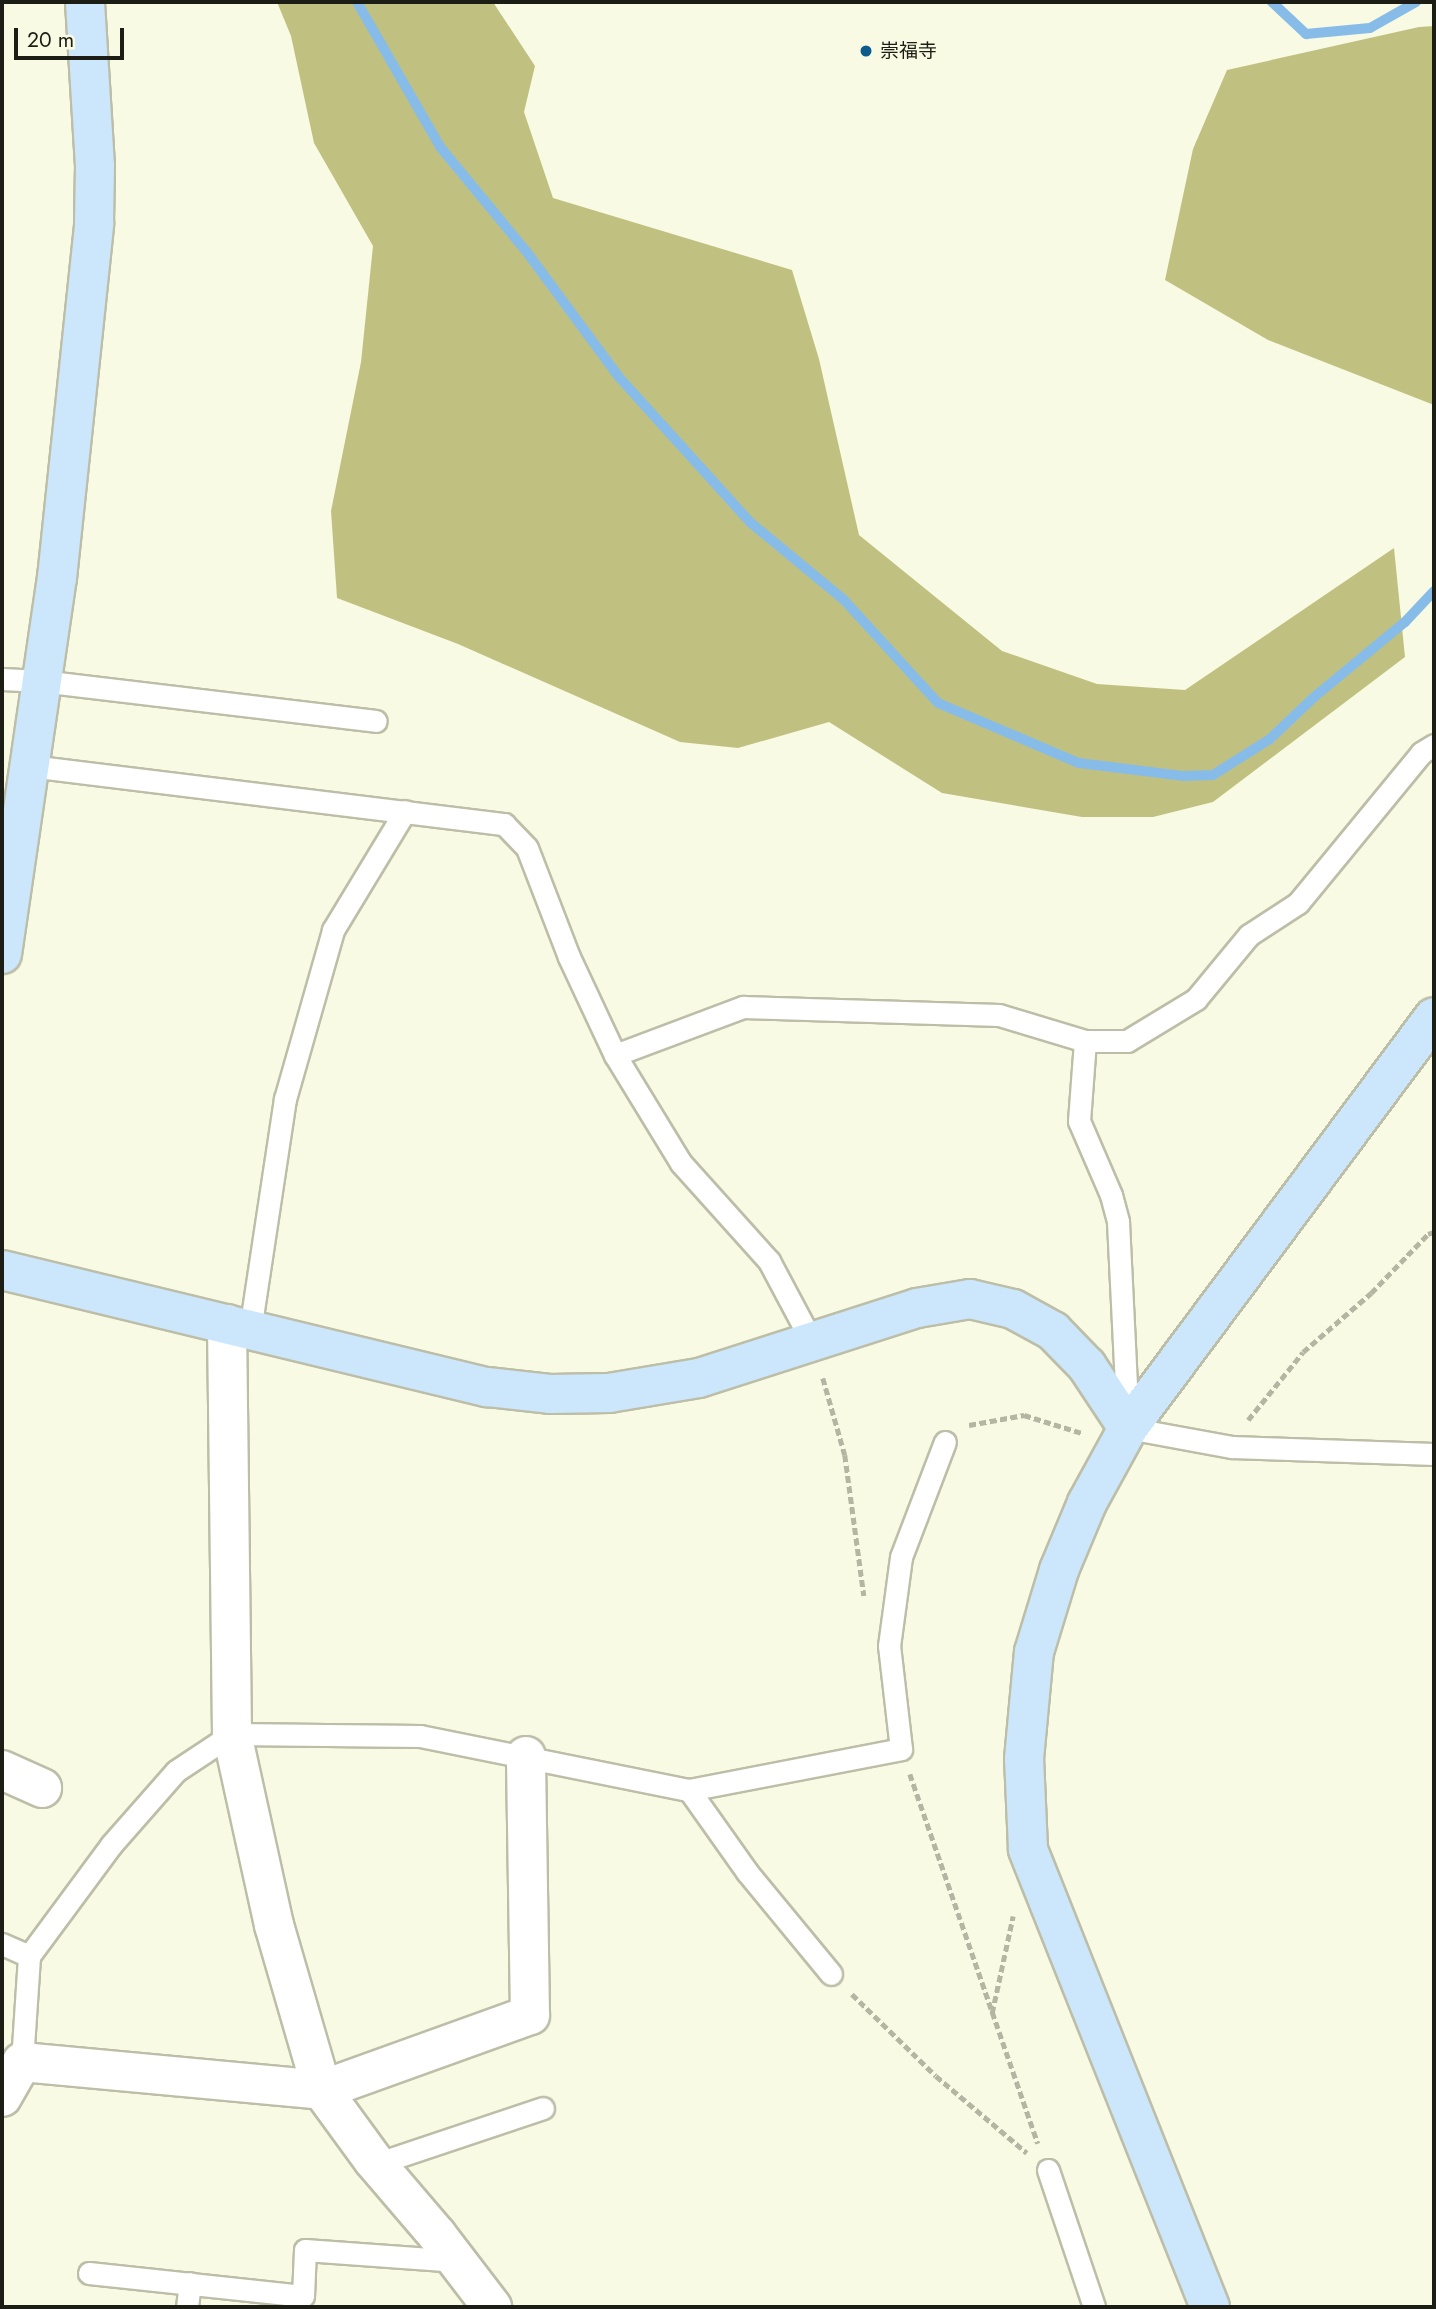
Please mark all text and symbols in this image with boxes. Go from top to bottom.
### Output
scale bar [18,14,128,58]
text: 20 m [27,25,74,55]
place label: 崇福寺 [880,40,937,62]
marker: 崇福寺 [858,43,874,59]

